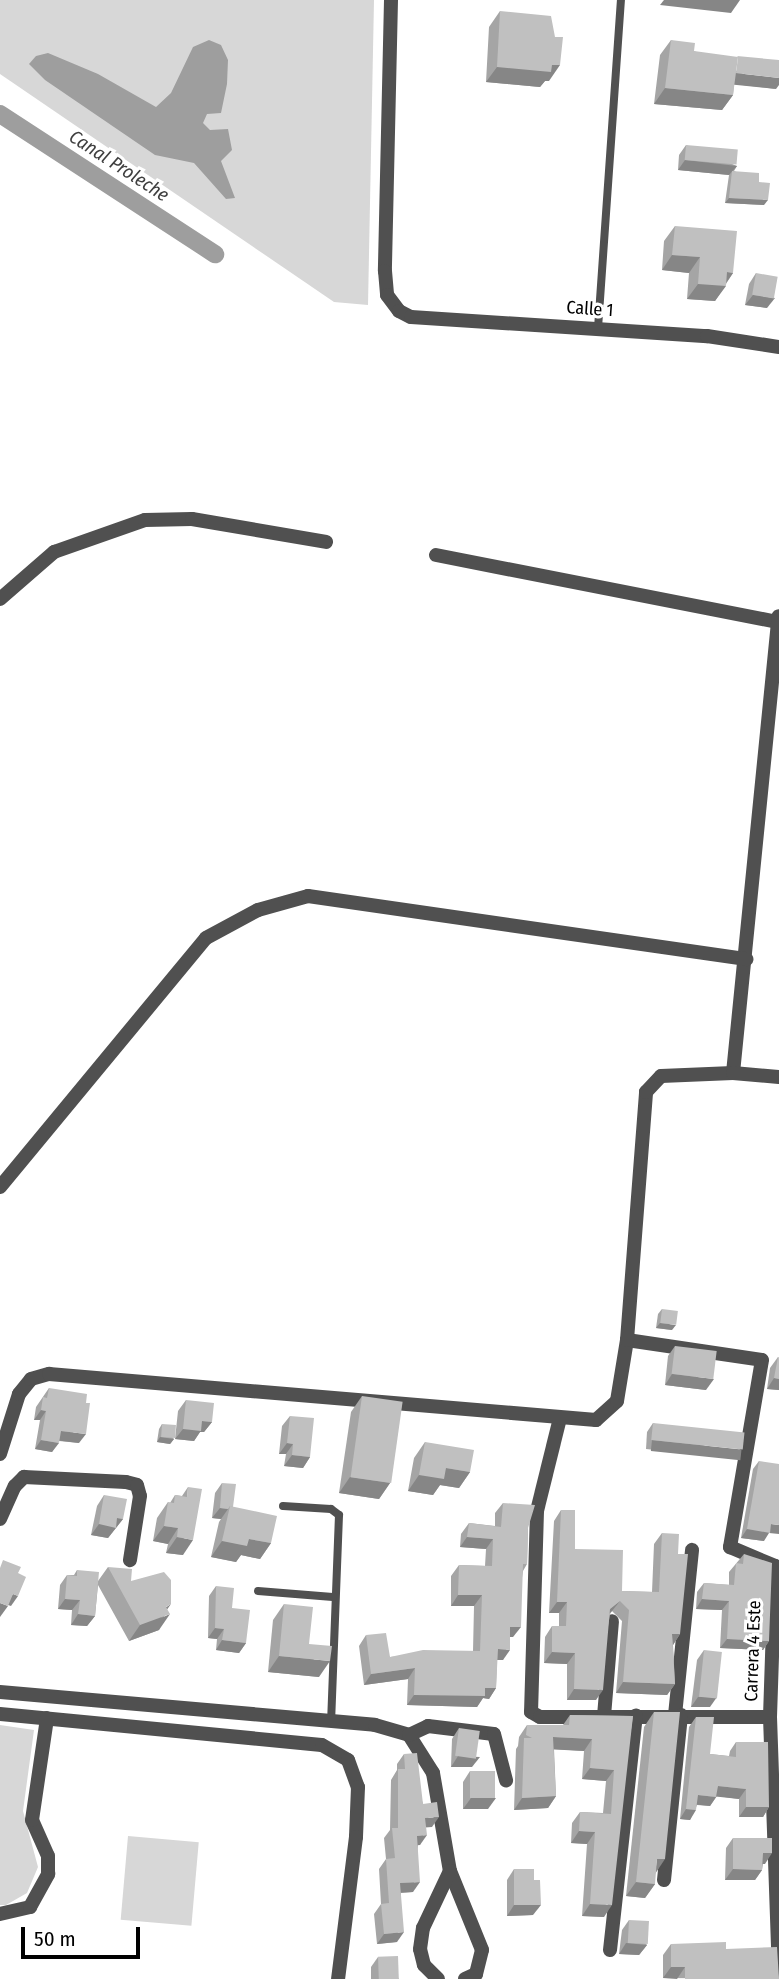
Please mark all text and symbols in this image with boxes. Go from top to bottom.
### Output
water label: Canal Proleche [65,125,173,207]
street label: Calle 1 [566,297,614,321]
street label: Carrera 4 Este [740,1600,766,1702]
scale bar [24,1912,144,1956]
text: 50 m [34,1926,76,1952]

